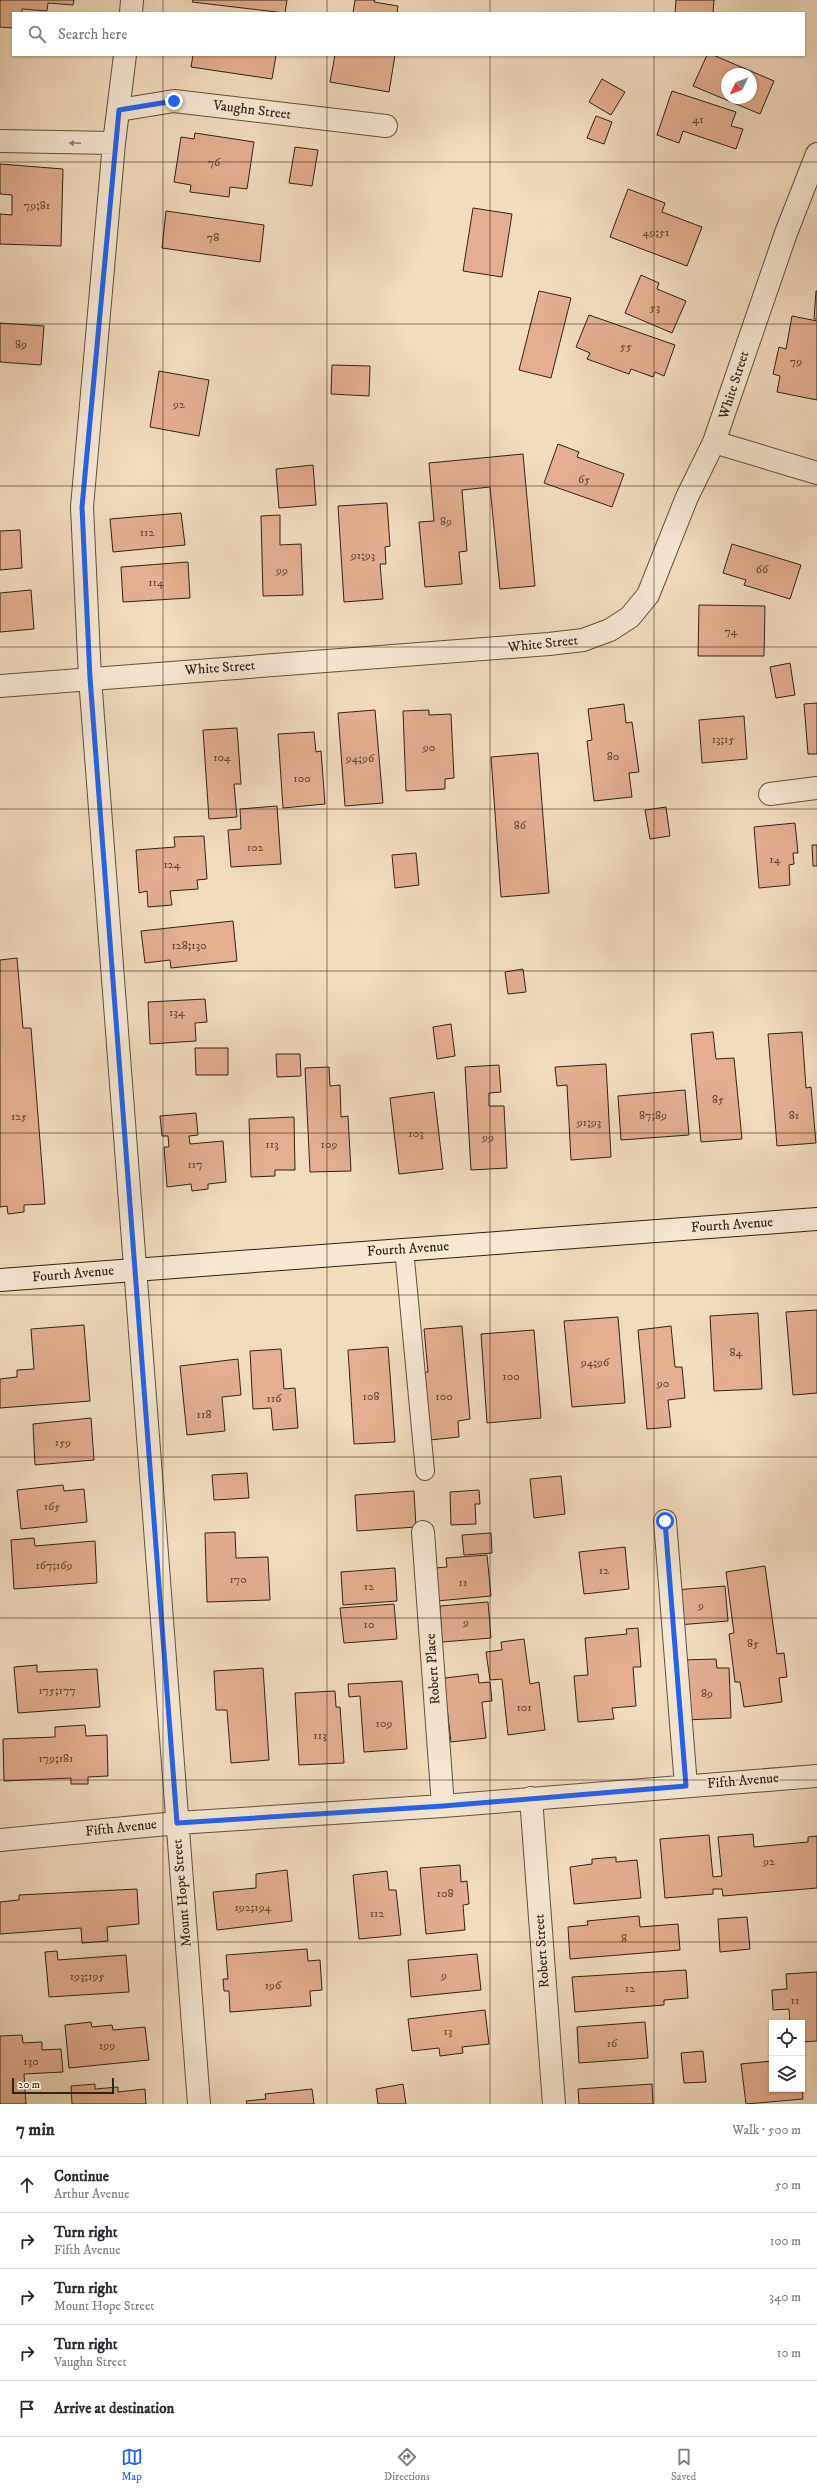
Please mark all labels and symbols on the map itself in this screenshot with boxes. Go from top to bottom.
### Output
north arrow [721,68,757,104]
route end [165,92,183,110]
street label: Vaughn Street [211,96,292,124]
house number: 41 [692,112,704,127]
one-way arrow [69,139,81,146]
house number: 76 [208,155,221,170]
house number: 79;81 [24,198,50,213]
house number: 49;51 [643,225,669,240]
house number: 78 [207,230,219,245]
house number: 53 [650,300,660,315]
house number: 89 [15,337,27,352]
house number: 55 [620,339,632,354]
street label: White Street [714,348,754,422]
house number: 79 [790,354,802,369]
house number: 92 [172,397,185,412]
house number: 65 [578,472,590,487]
house number: 89 [440,514,452,529]
house number: 112 [140,525,154,540]
house number: 91;93 [350,548,375,563]
house number: 66 [756,562,769,577]
house number: 99 [275,563,288,578]
house number: 114 [148,575,165,590]
house number: 74 [724,624,739,639]
street label: White Street [506,631,580,657]
street label: White Street [183,657,256,680]
house number: 13;15 [712,732,734,747]
house number: 90 [422,740,435,755]
house number: 80 [607,749,619,764]
house number: 104 [213,750,232,765]
house number: 94;96 [345,751,375,766]
house number: 100 [293,771,311,786]
house number: 86 [514,818,527,833]
house number: 102 [247,840,263,855]
house number: 14 [769,852,782,867]
house number: 124 [163,857,182,872]
house number: 128;130 [171,938,207,953]
house number: 134 [169,1005,186,1020]
house number: 85 [712,1092,724,1107]
house number: 87;89 [639,1108,667,1123]
house number: 81 [789,1108,799,1123]
house number: 125 [11,1109,27,1124]
house number: 91;93 [576,1115,601,1130]
house number: 103 [408,1126,424,1141]
house number: 99 [481,1130,494,1145]
house number: 113 [265,1137,279,1152]
house number: 109 [321,1137,337,1152]
house number: 117 [187,1157,203,1172]
street label: Fourth Avenue [690,1213,774,1237]
street label: Fourth Avenue [366,1237,450,1261]
street label: Fourth Avenue [31,1261,115,1287]
house number: 84 [730,1345,744,1360]
house number: 94;96 [580,1355,610,1370]
house number: 100 [502,1369,520,1384]
house number: 90 [656,1376,669,1391]
house number: 108 [363,1389,379,1404]
house number: 100 [435,1389,453,1404]
house number: 116 [266,1391,282,1406]
house number: 118 [197,1407,211,1422]
house number: 159 [55,1435,71,1450]
house number: 165 [44,1499,60,1514]
route start [656,1512,674,1530]
house number: 167;169 [35,1558,73,1573]
house number: 12 [599,1563,609,1578]
house number: 170 [229,1572,247,1587]
house number: 11 [459,1575,467,1590]
house number: 12 [364,1579,374,1594]
house number: 9 [697,1598,704,1613]
house number: 9 [462,1615,469,1630]
house number: 10 [364,1617,374,1632]
street label: Robert Place [422,1633,444,1705]
house number: 85 [747,1636,759,1651]
house number: 175;177 [38,1683,76,1698]
house number: 89 [701,1686,713,1701]
house number: 101 [516,1700,532,1715]
house number: 109 [376,1716,392,1731]
house number: 113 [313,1728,327,1743]
house number: 179;181 [38,1751,74,1766]
street label: Fifth Avenue [706,1769,780,1793]
street label: Fifth Avenue [84,1815,158,1841]
street label: Mount Hope Street [168,1838,196,1948]
house number: 92 [762,1854,775,1869]
house number: 108 [437,1886,453,1901]
house number: 192;194 [234,1900,273,1915]
house number: 112 [370,1906,384,1921]
street label: Robert Street [530,1913,554,1989]
house number: 8 [621,1931,627,1946]
house number: 9 [440,1968,447,1983]
house number: 193;195 [70,1969,104,1984]
house number: 196 [265,1978,282,1993]
house number: 12 [625,1981,635,1996]
house number: 11 [791,1993,799,2008]
house number: 13 [444,2024,452,2039]
house number: 16 [607,2036,618,2051]
house number: 199 [99,2038,115,2053]
house number: 130 [23,2054,39,2069]
scale bar [12,2076,114,2095]

